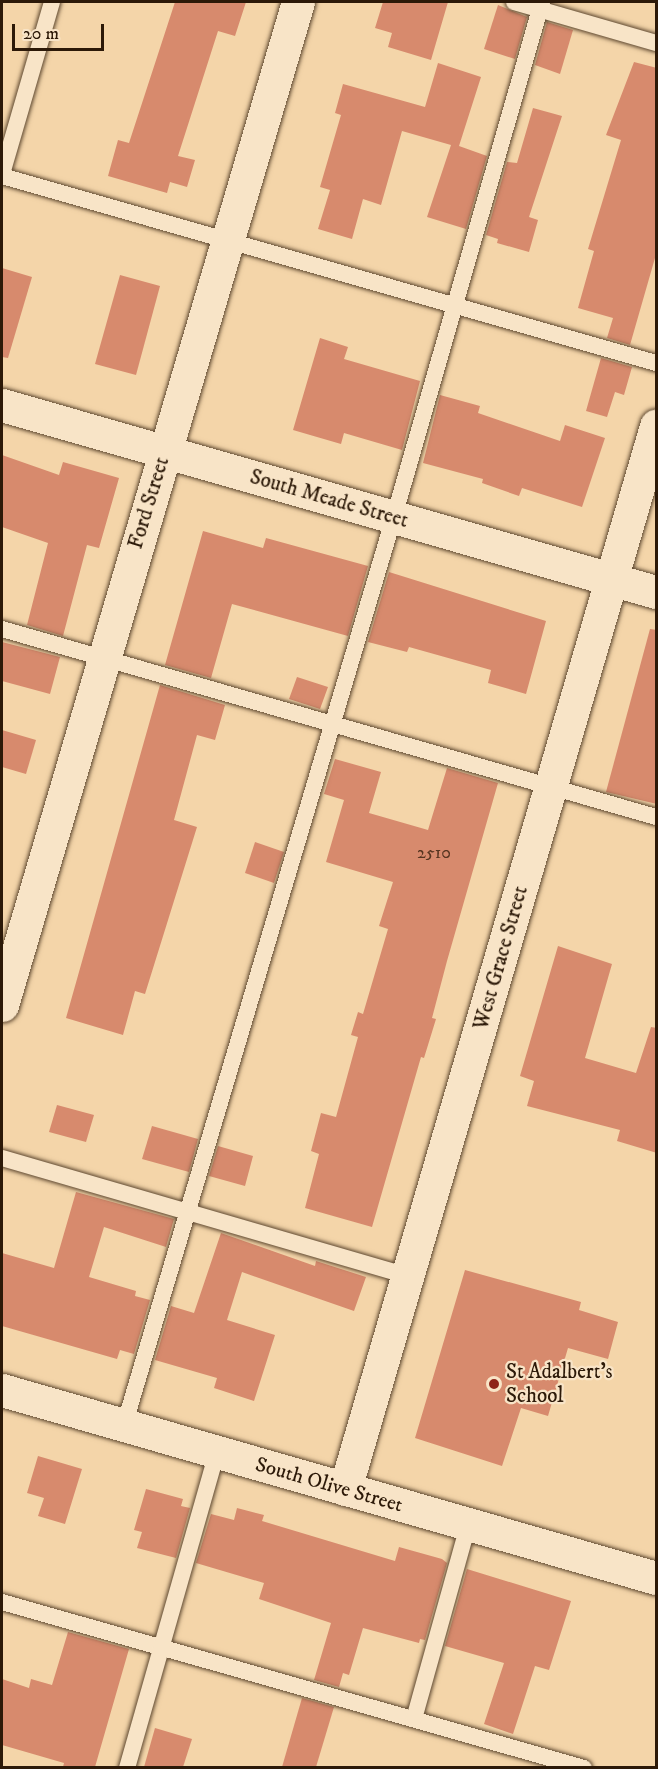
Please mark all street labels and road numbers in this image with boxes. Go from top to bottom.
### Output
street label: Ford Street [123,454,175,552]
street label: South Meade Street [247,464,411,534]
street label: West Grace Street [468,883,534,1033]
street label: South Olive Street [252,1452,406,1518]

